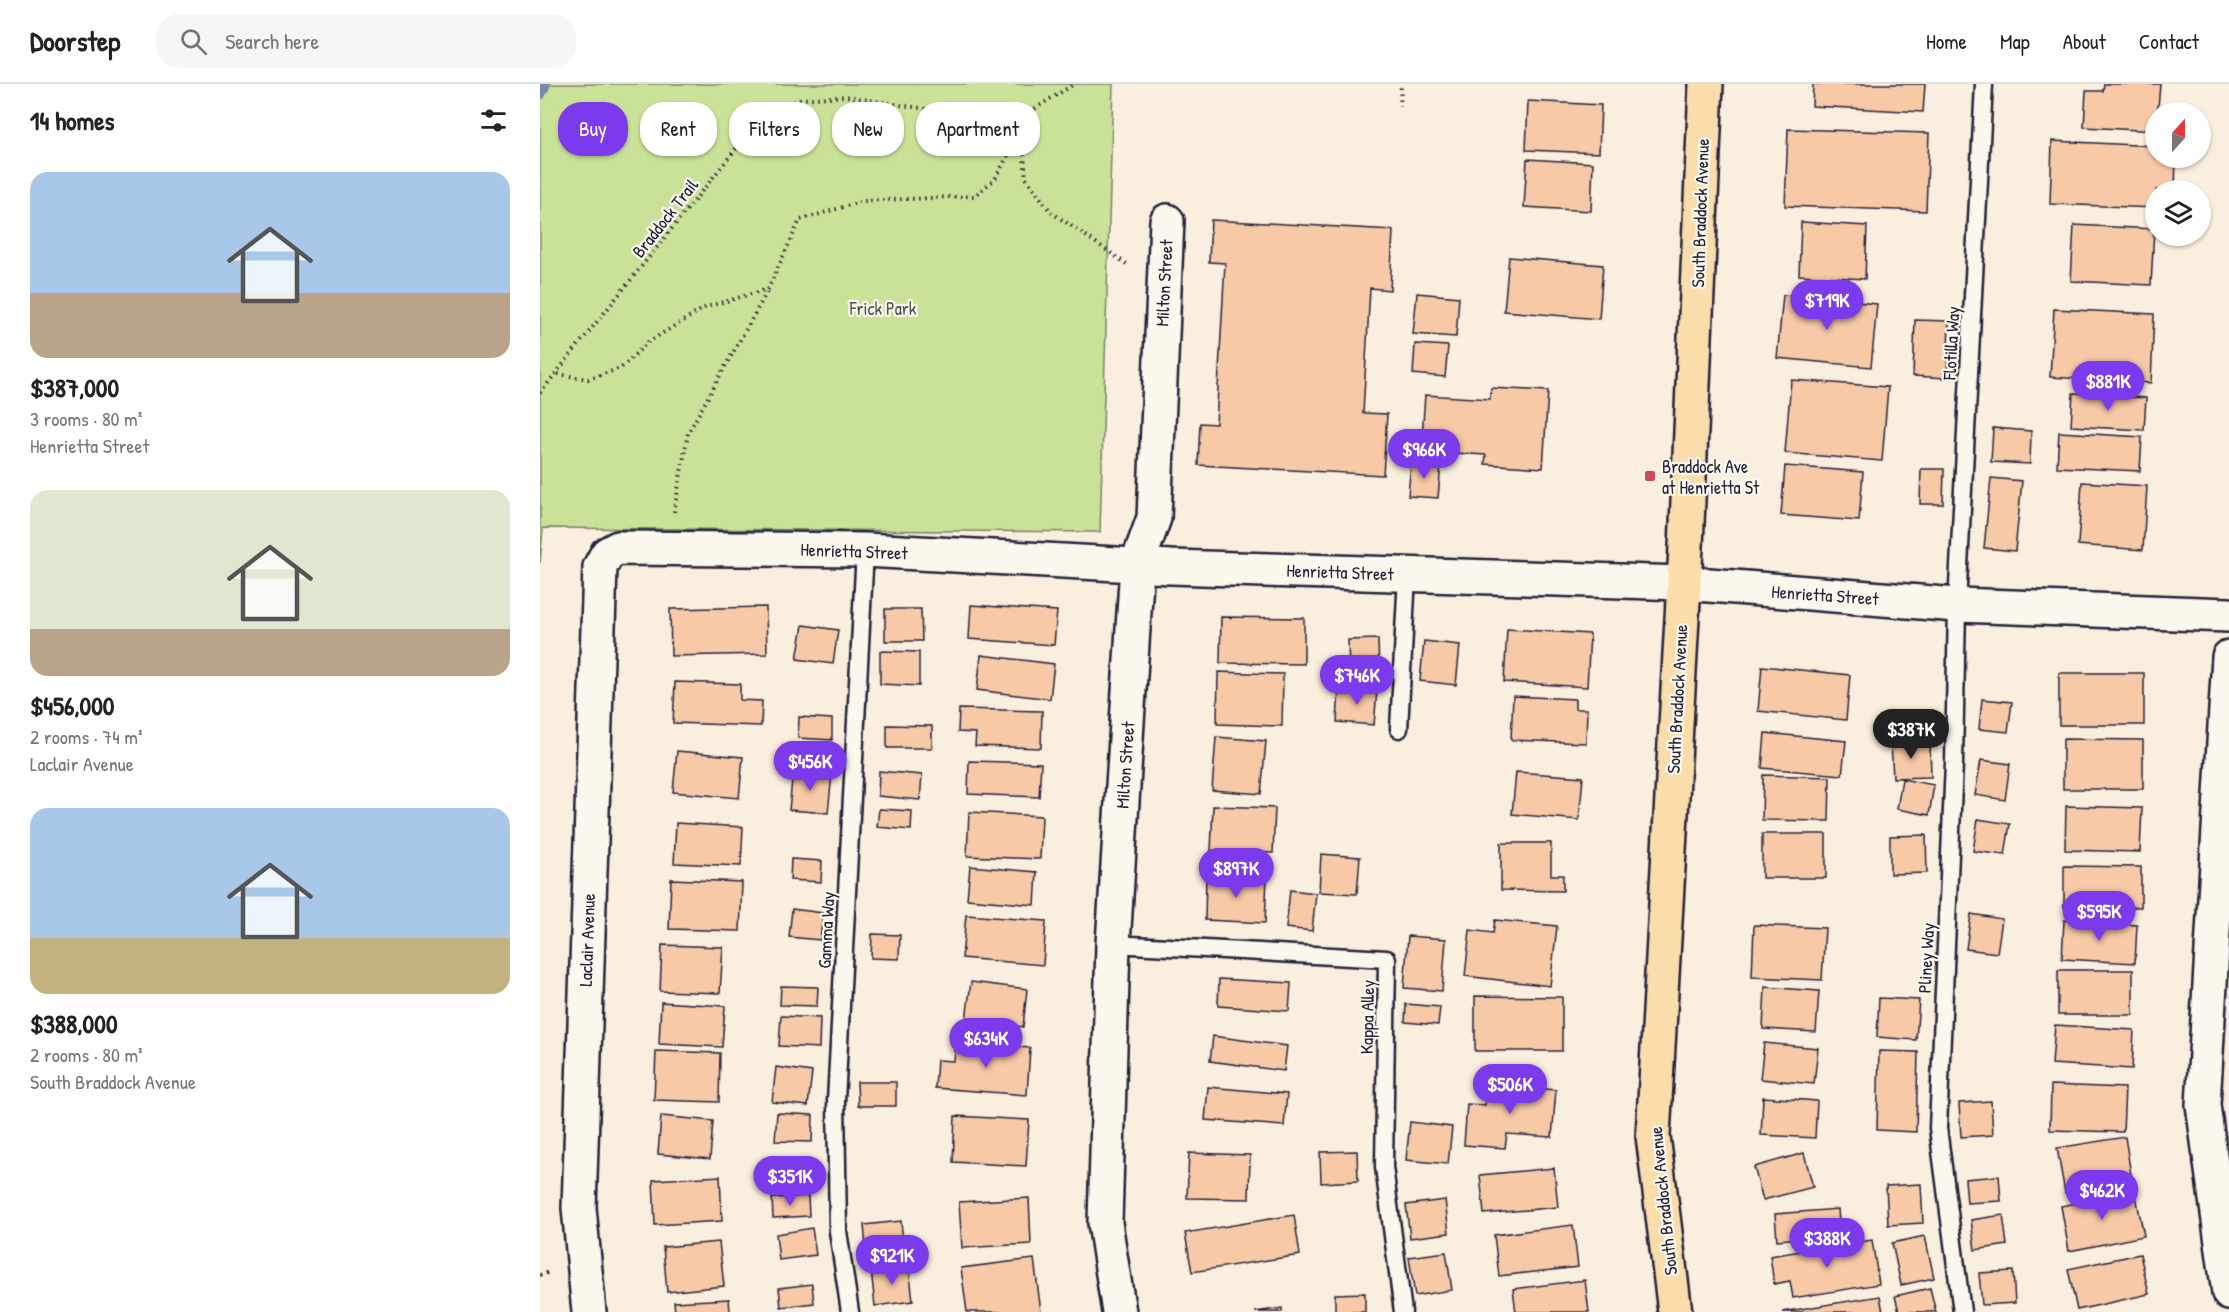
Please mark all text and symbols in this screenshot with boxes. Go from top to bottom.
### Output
search box [156,14,576,68]
text: Doorstep [30,22,120,60]
icon: search [177,25,210,58]
text: Search here [225,26,319,56]
text: Home [1926,27,1967,56]
text: Map [2000,27,2030,56]
text: About [2063,27,2106,56]
text: Contact [2139,27,2199,56]
chip: Buy [558,102,628,156]
chip: Rent [640,102,717,156]
chip: Filters [729,102,820,156]
chip: New [832,102,904,156]
chip: Apartment [916,102,1040,156]
north arrow [2145,102,2211,168]
map controls [2145,102,2211,246]
text: 14 homes [30,103,115,138]
icon: filters [477,104,510,137]
street label: South Braddock Avenue [1685,138,1715,288]
street label: Braddock Trail [626,173,704,263]
button: layers [2145,180,2211,246]
icon: home [216,211,324,319]
street label: Milton Street [1149,238,1179,327]
pin: $719K [1785,280,1869,331]
text: $719K [1804,286,1850,313]
park label: Frick Park [849,296,917,321]
street label: Flotilla Way [1937,305,1965,381]
pin: $881K [2066,361,2150,412]
text: $881K [2085,367,2131,394]
text: $387,000 [30,370,119,405]
text: 3 rooms · 80 m² [30,405,142,432]
pin: $966K [1382,429,1466,480]
text: Henrietta Street [30,432,149,459]
text: $966K [1402,435,1446,462]
place label: Braddock Ave at Henrietta St [1662,454,1760,500]
marker: Braddock Ave at Henrietta St [1643,469,1657,483]
icon: home [216,529,324,637]
street label: Henrietta Street [800,537,909,565]
street label: Henrietta Street [1286,558,1395,586]
street label: Henrietta Street [1771,579,1880,611]
street label: South Braddock Avenue [1661,624,1693,774]
pin: $746K [1315,655,1399,706]
text: $746K [1334,661,1380,688]
text: $456,000 [30,688,115,723]
pin: $387K [1869,709,1953,760]
text: $387K [1887,715,1935,742]
street label: Milton Street [1109,720,1141,809]
text: 2 rooms · 74 m² [30,723,142,750]
pin: $456K [768,741,852,792]
text: $456K [788,747,832,774]
text: Laclair Avenue [30,750,134,777]
icon: home [216,847,324,955]
pin: $897K [1194,848,1278,899]
text: $897K [1213,854,1259,881]
street label: Gamma Way [811,890,841,969]
pin: $595K [2057,891,2141,942]
street label: Laclair Avenue [573,893,601,987]
text: $595K [2077,897,2121,924]
street label: Pliney Way [1912,922,1940,994]
street label: Kappa Alley [1354,979,1380,1054]
text: $388,000 [30,1006,118,1041]
pin: $634K [944,1018,1028,1069]
text: $634K [963,1024,1009,1051]
text: 2 rooms · 80 m² [30,1041,143,1068]
pin: $506K [1468,1064,1552,1115]
text: South Braddock Avenue [30,1068,196,1095]
text: $506K [1487,1070,1533,1097]
street label: South Braddock Avenue [1643,1125,1683,1277]
pin: $351K [748,1156,832,1207]
text: $351K [767,1162,813,1189]
pin: $462K [2060,1170,2144,1221]
text: $462K [2079,1176,2125,1203]
pin: $388K [1785,1218,1869,1269]
text: $388K [1804,1224,1850,1251]
pin: $921K [850,1235,934,1286]
text: $921K [870,1241,914,1268]

